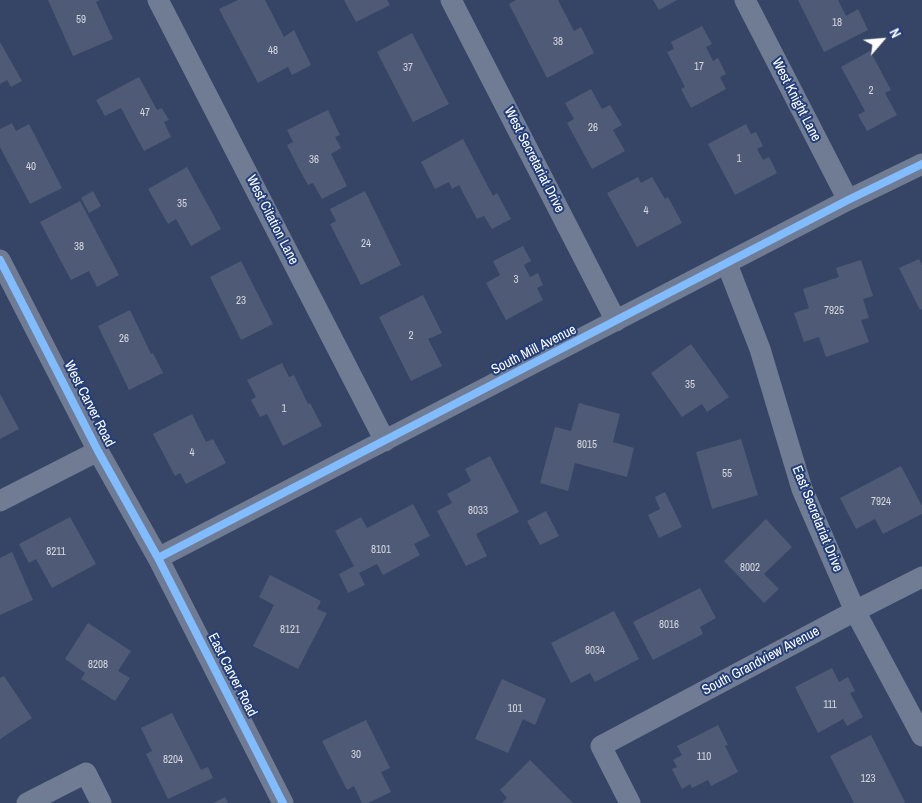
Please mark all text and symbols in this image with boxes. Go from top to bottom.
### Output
house number: 59 [76,13,86,27]
north arrow [857,15,907,65]
house number: 18 [832,16,842,30]
text: N [885,25,905,41]
house number: 38 [553,35,563,49]
house number: 48 [268,44,278,58]
street label: West Knight Lane [768,56,824,144]
house number: 17 [694,60,704,74]
house number: 37 [403,61,413,75]
house number: 2 [868,84,874,98]
street label: West Secretariat Drive [500,105,568,215]
house number: 47 [140,106,150,120]
house number: 26 [588,121,598,135]
house number: 1 [736,152,742,166]
house number: 36 [309,153,319,167]
house number: 40 [26,160,36,174]
street label: West Citation Lane [242,172,302,268]
house number: 35 [177,197,187,211]
house number: 4 [643,204,649,218]
house number: 24 [361,237,371,251]
house number: 38 [74,240,84,254]
house number: 3 [513,273,519,287]
house number: 23 [236,294,246,308]
house number: 7925 [824,304,844,318]
street label: South Mill Avenue [489,321,579,379]
house number: 2 [408,329,414,343]
house number: 26 [119,332,129,346]
street label: West Carver Road [60,358,118,450]
house number: 35 [685,378,695,392]
house number: 1 [281,402,287,416]
house number: 8015 [577,438,597,452]
house number: 4 [189,446,195,460]
street label: East Secretariat Drive [788,463,846,575]
house number: 55 [722,467,732,481]
house number: 7924 [871,495,891,509]
house number: 8033 [468,504,488,518]
house number: 8101 [371,543,391,557]
house number: 8211 [46,545,66,559]
house number: 8002 [740,561,760,575]
house number: 8016 [659,618,679,632]
house number: 8121 [280,623,300,637]
street label: South Grandview Avenue [699,623,823,699]
street label: East Carver Road [204,631,260,719]
house number: 8034 [585,644,605,658]
house number: 8208 [88,658,108,672]
house number: 111 [823,698,837,712]
house number: 101 [507,702,523,716]
house number: 30 [351,748,361,762]
house number: 110 [697,750,711,764]
house number: 8204 [163,753,183,767]
house number: 123 [860,772,876,786]

